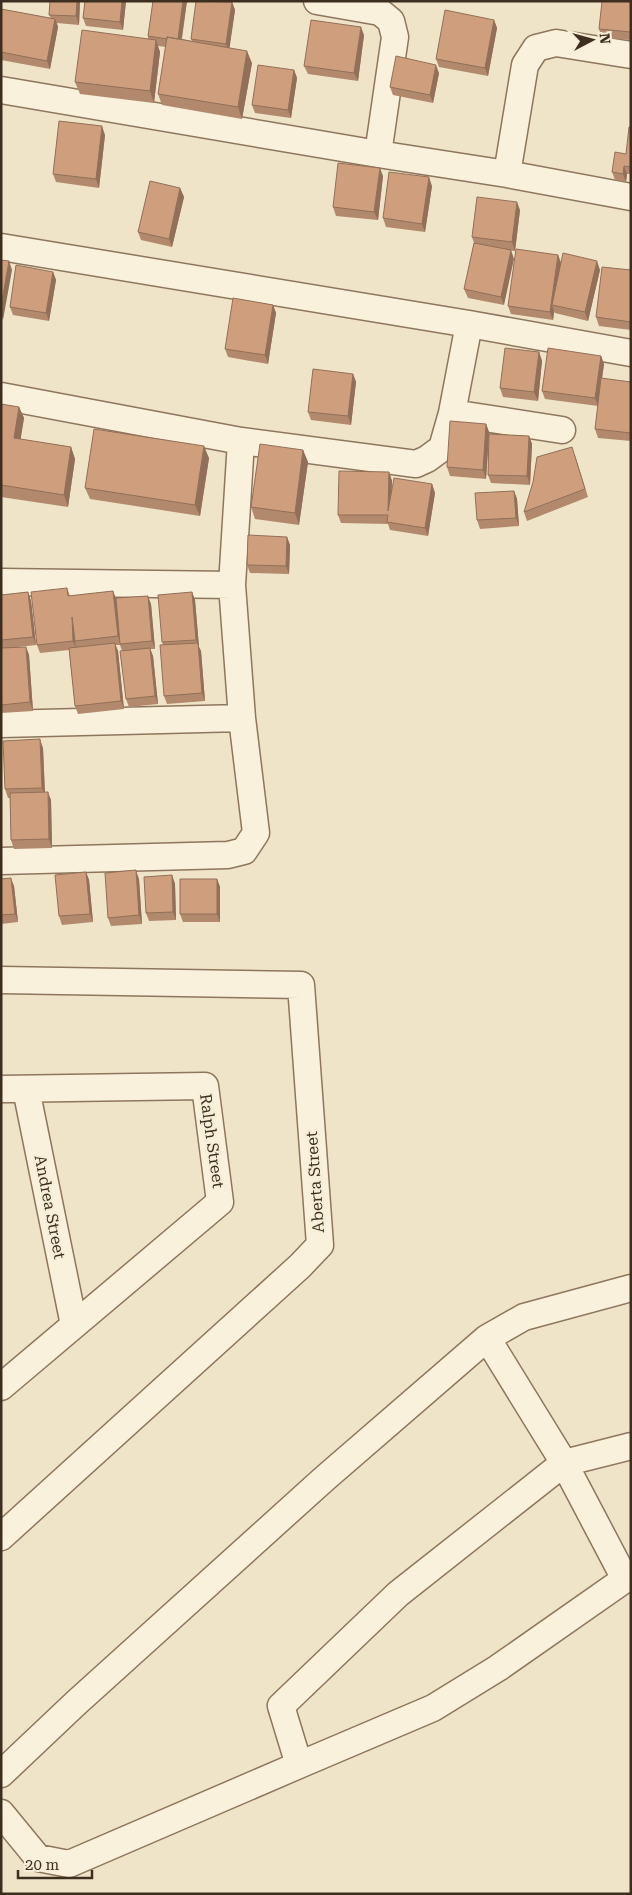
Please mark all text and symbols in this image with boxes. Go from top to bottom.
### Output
north arrow [567,15,617,65]
text: N [596,32,613,45]
street label: Ralph Street [196,1092,228,1190]
street label: Aberta Street [302,1131,328,1233]
street label: Andrea Street [31,1153,69,1261]
scale bar [18,1848,91,1880]
text: 20 m [25,1856,60,1874]

